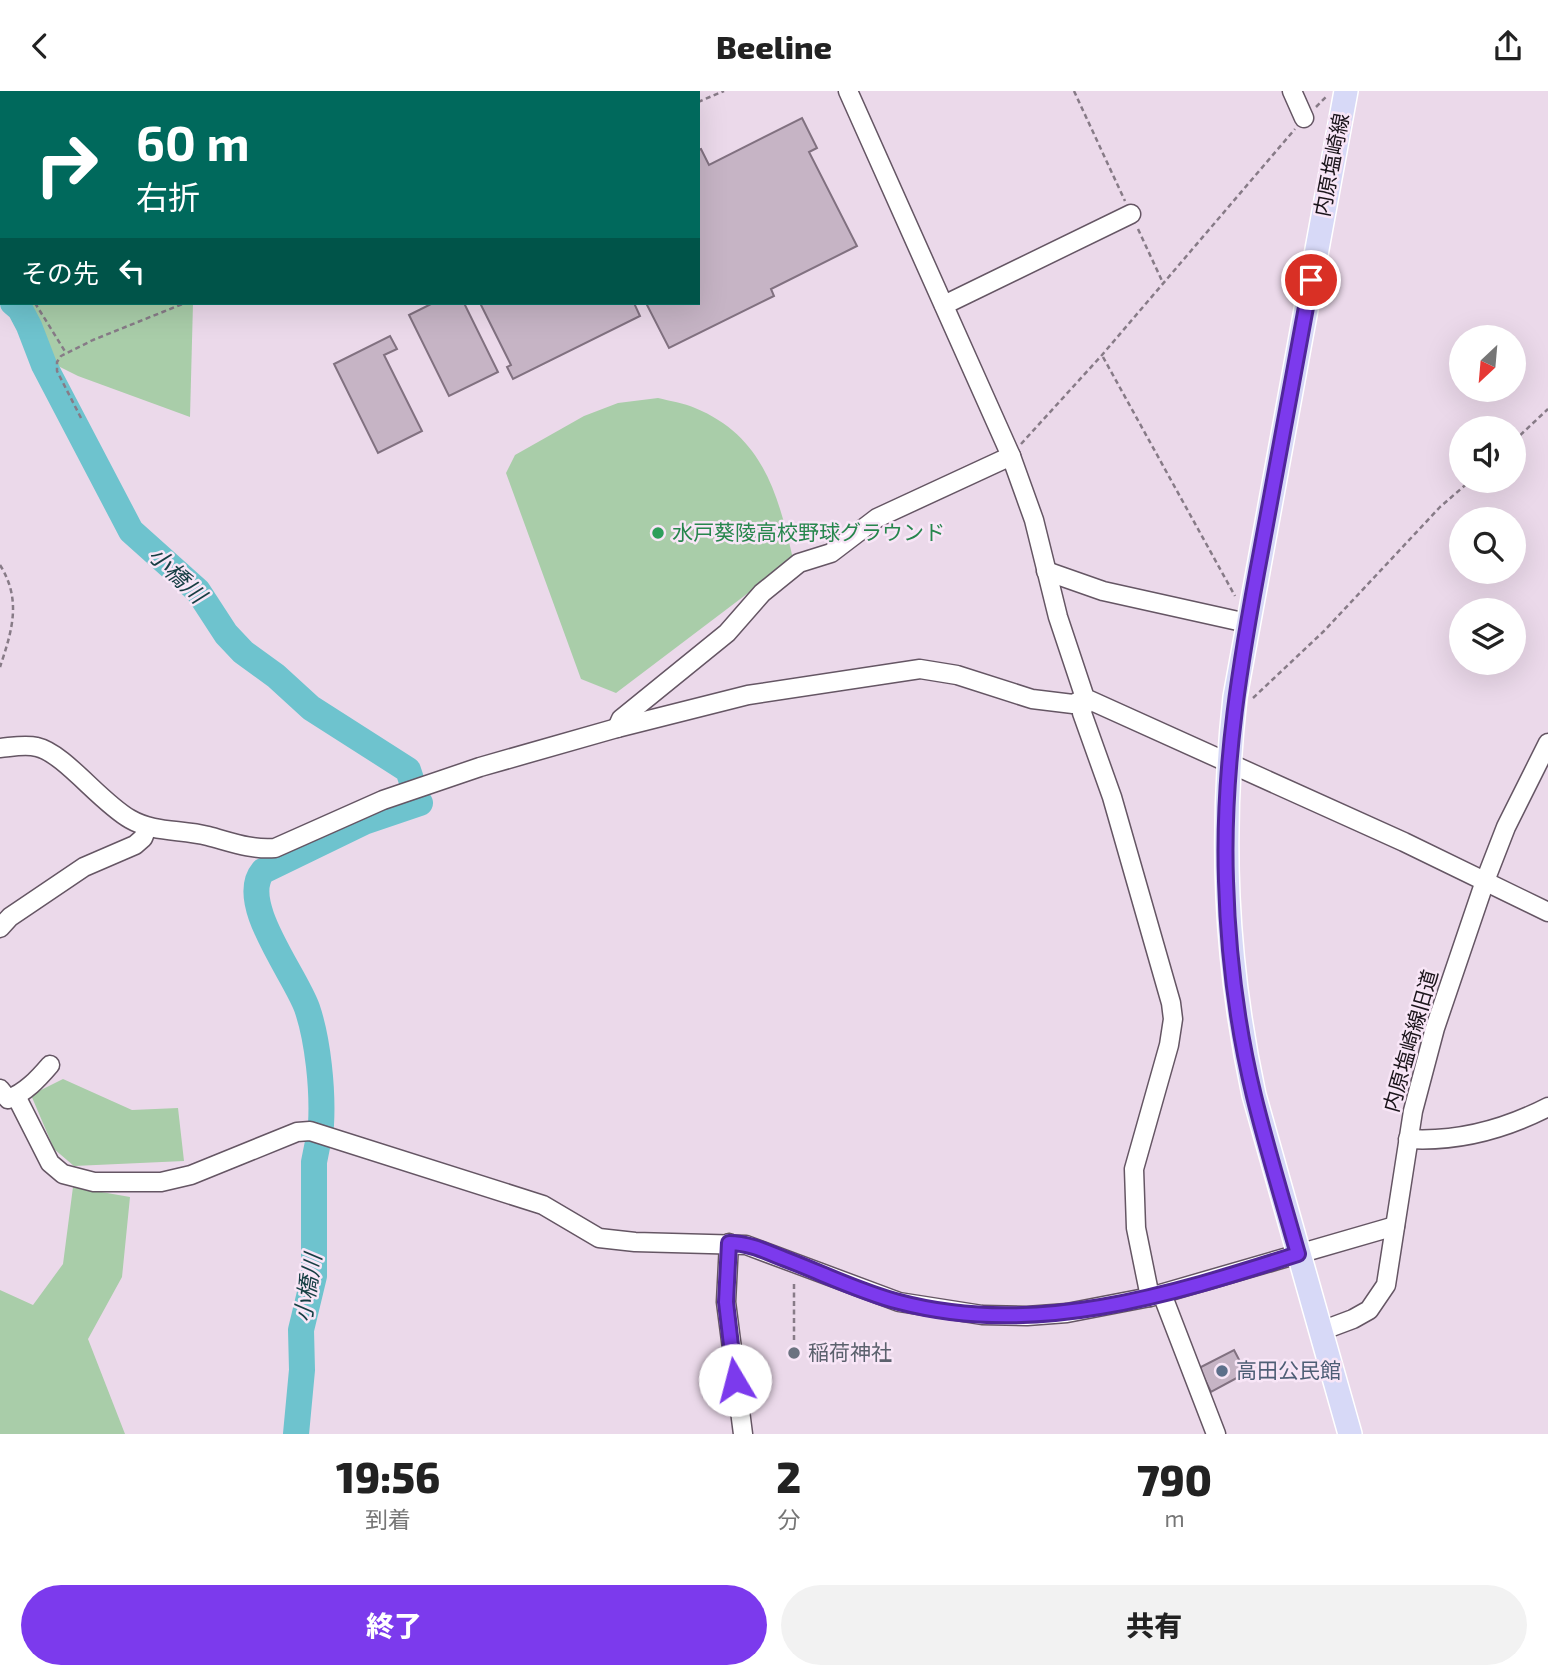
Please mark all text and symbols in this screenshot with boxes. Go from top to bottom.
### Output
icon: back [21,27,59,65]
text: Beeline [716,27,832,65]
icon: share [1489,27,1527,65]
street label: 内原塩崎線 [1308,111,1353,219]
text: 60 m [136,112,250,171]
icon: right [21,119,112,210]
text: 右折 [136,177,200,215]
pin [1281,250,1341,310]
icon: left [113,252,151,290]
text: その先 [21,257,99,288]
icon: arrive [1292,261,1330,299]
north arrow [1449,325,1526,403]
map controls [1449,325,1526,675]
button: sound [1449,416,1526,493]
button: search [1449,507,1526,584]
place label: 水戸葵陵高校野球グラウンド [672,519,945,544]
marker: 水戸葵陵高校野球グラウンド [650,525,666,541]
water label: 小橋川 [143,540,214,610]
button: layers [1449,598,1526,675]
street label: 内原塩崎線旧道 [1377,966,1442,1115]
water label: 小橋川 [288,1249,327,1324]
place label: 稲荷神社 [808,1339,892,1364]
position arrow [698,1343,772,1417]
marker: 稲荷神社 [786,1345,802,1361]
place label: 高田公民館 [1236,1357,1341,1382]
marker: 高田公民館 [1214,1363,1230,1379]
text: 19:56 [336,1451,440,1501]
text: 2 [776,1451,801,1501]
text: 790 [1137,1454,1212,1504]
text: m [1164,1504,1185,1532]
text: 到着 [365,1505,411,1533]
text: 分 [777,1505,800,1533]
button: 終了 [21,1585,767,1665]
button: 共有 [781,1585,1527,1665]

